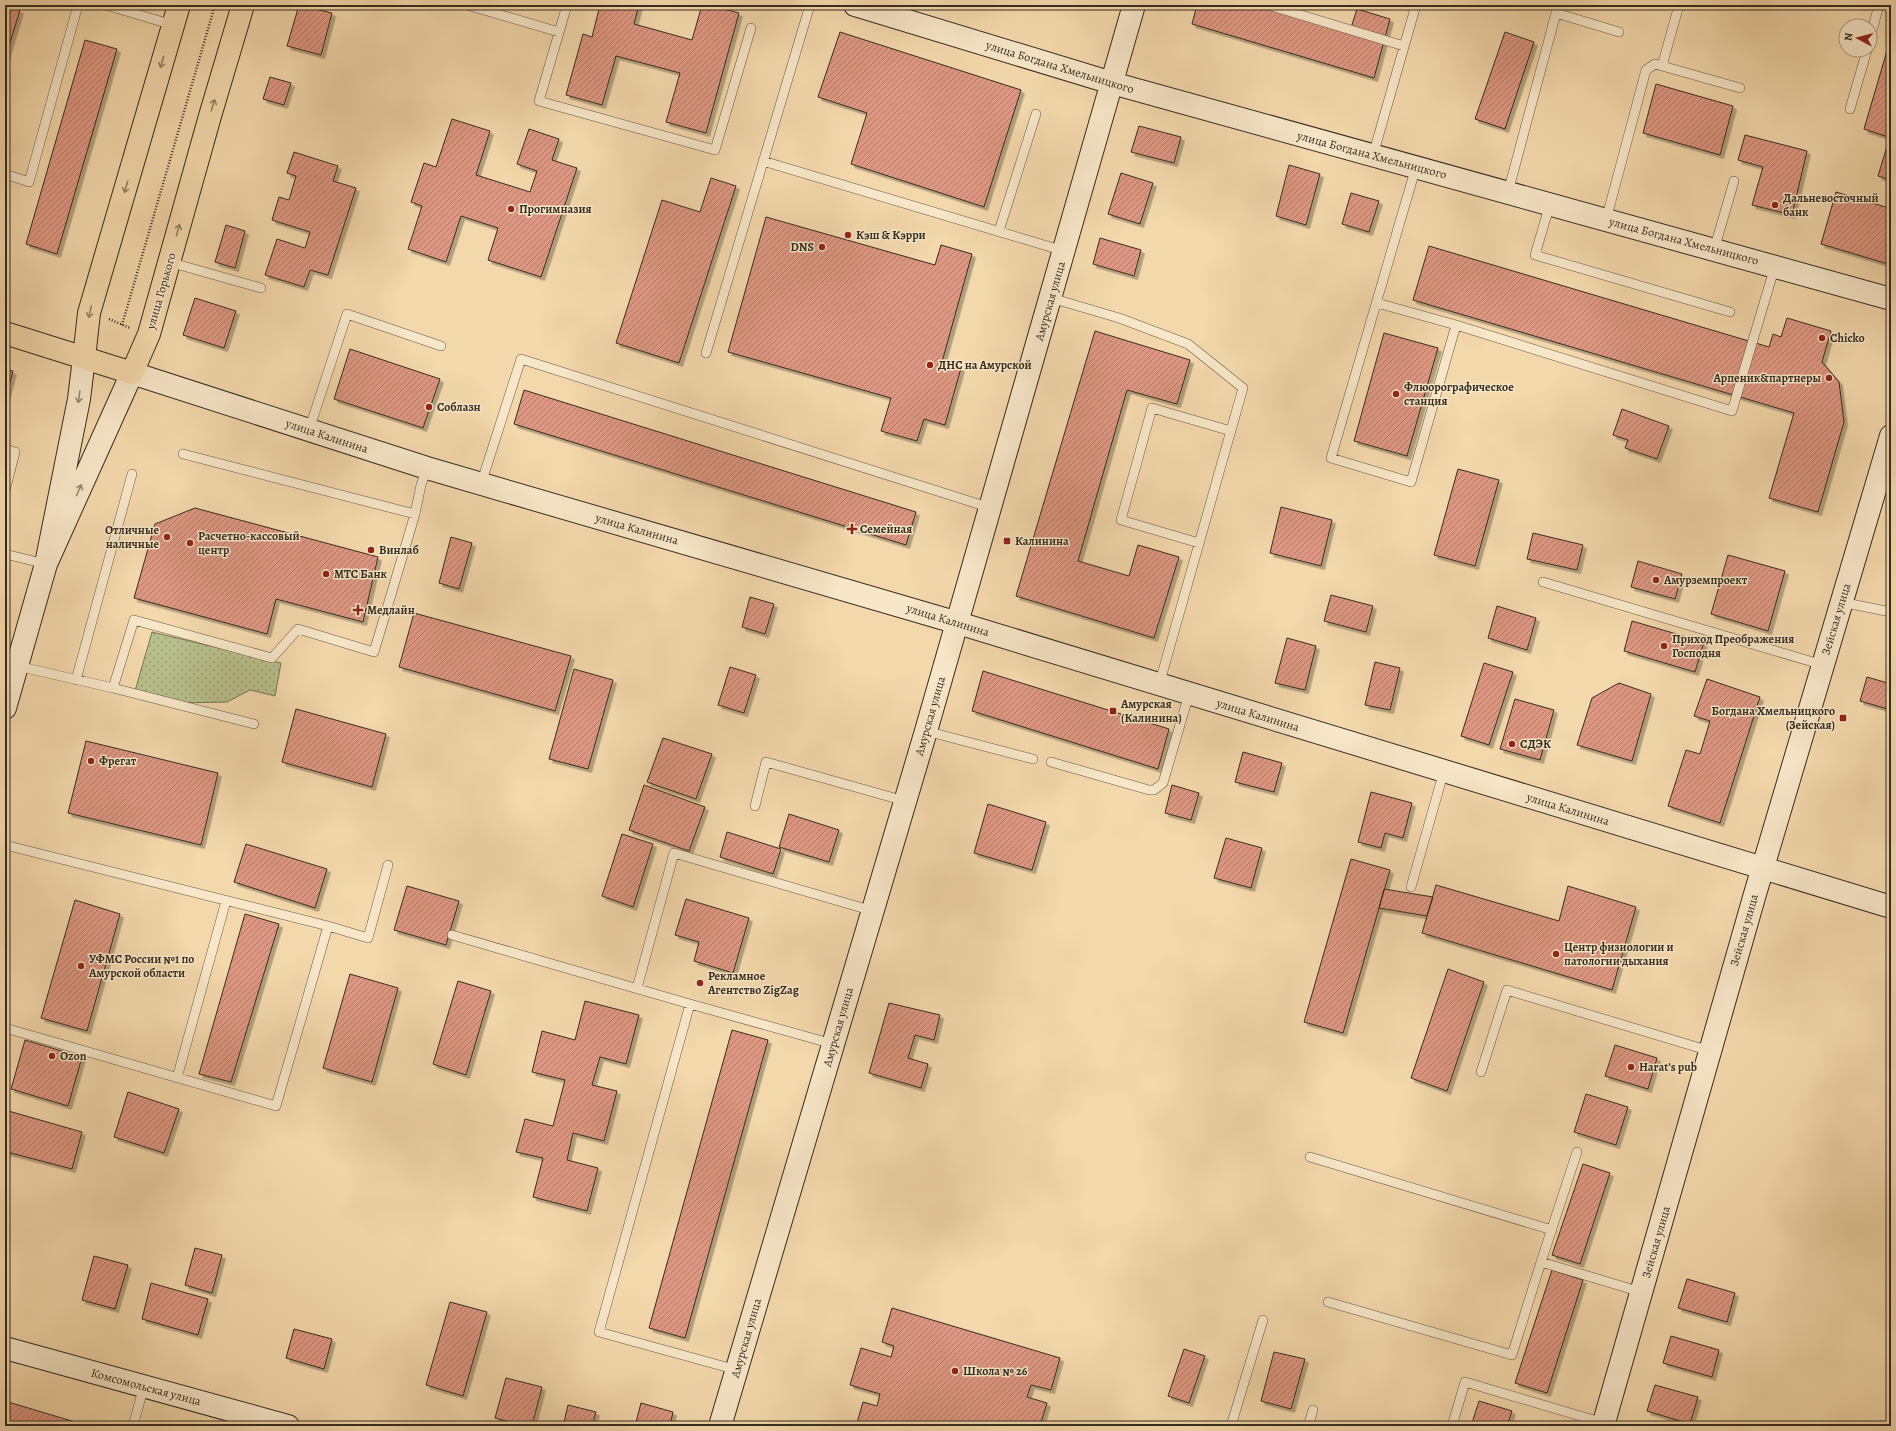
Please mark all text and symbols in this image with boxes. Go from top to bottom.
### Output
north arrow [1838,18,1878,58]
text: N [1841,32,1857,42]
street label: улица Богдана Хмельницкого [983,37,1136,97]
one-way arrow [158,55,165,68]
one-way arrow [210,98,217,111]
street label: улица Богдана Хмельницкого [1295,127,1448,183]
one-way arrow [122,180,129,193]
place label: Дальневосточный банк [1783,190,1879,220]
marker: Дальневосточный банк [1770,200,1780,210]
place label: Прогимназия [519,201,592,217]
marker: Прогимназия [506,204,516,214]
street label: улица Богдана Хмельницкого [1607,213,1760,269]
one-way arrow [175,224,182,237]
place label: Кэш & Кэрри [856,227,926,243]
marker: Кэш & Кэрри [843,230,853,240]
place label: DNS [790,239,814,255]
marker: DNS [817,242,827,252]
street label: улица Горького [142,251,180,332]
street label: Амурская улица [1031,259,1069,344]
one-way arrow [86,305,94,318]
place label: Chicko [1830,330,1865,346]
marker: Chicko [1817,333,1827,343]
place label: ДНС на Амурской [938,357,1032,373]
marker: ДНС на Амурской [925,360,935,370]
place label: Арпеник&партнеры [1713,370,1821,386]
marker: Арпеник&партнеры [1824,373,1834,383]
place label: Флюорографическое станция [1404,379,1514,409]
marker: Флюорографическое станция [1391,389,1401,399]
one-way arrow [75,390,83,403]
place label: Соблазн [437,399,481,415]
marker: Соблазн [424,402,434,412]
street label: улица Калинина [283,415,371,457]
one-way arrow [76,485,83,497]
street label: улица Калинина [593,509,681,549]
place label: Семейная [860,521,912,537]
place label: Отличные наличные [105,522,159,552]
marker: Семейная [847,524,857,534]
place label: Расчетно-кассовый центр [198,528,300,558]
marker: Отличные наличные [162,532,172,542]
place label: Калинина [1015,533,1069,549]
marker: Калинина [1002,536,1012,546]
marker: Расчетно-кассовый центр [185,538,195,548]
place label: Винлаб [379,542,419,558]
marker: Винлаб [366,545,376,555]
place label: МТС Банк [334,566,388,582]
marker: МТС Банк [321,569,331,579]
place label: Амурземпроект [1663,572,1748,588]
marker: Амурземпроект [1651,575,1661,585]
street label: Зейская улица [1817,581,1855,657]
street label: улица Калинина [904,600,992,640]
place label: Медлайн [367,602,415,618]
marker: Медлайн [352,604,364,616]
place label: Приход Преображения Господня [1672,631,1794,661]
marker: Приход Преображения Господня [1659,641,1669,651]
street label: Амурская улица [911,674,949,759]
street label: улица Калинина [1214,695,1302,735]
place label: Амурская (Калинина) [1120,696,1182,726]
place label: Богдана Хмельницкого (Зейская) [1711,703,1835,733]
marker: Амурская (Калинина) [1108,706,1118,716]
marker: Богдана Хмельницкого (Зейская) [1838,713,1848,723]
place label: СДЭК [1520,736,1551,752]
marker: СДЭК [1507,739,1517,749]
place label: Фрегат [99,753,137,769]
marker: Фрегат [86,756,96,766]
street label: улица Калинина [1524,789,1612,829]
street label: Зейская улица [1726,892,1762,968]
place label: Центр физиологии и патологии дыхания [1564,939,1674,969]
marker: Центр физиологии и патологии дыхания [1551,949,1561,959]
place label: УФМС России №1 по Амурской области [88,951,194,981]
marker: УФМС России №1 по Амурской области [76,961,86,971]
place label: Рекламное Агентство ZigZag [707,968,800,998]
marker: Рекламное Агентство ZigZag [695,978,705,988]
street label: Амурская улица [819,985,857,1070]
place label: Ozon [60,1048,87,1064]
marker: Ozon [47,1051,57,1061]
place label: Harat’s pub [1639,1059,1697,1075]
marker: Harat’s pub [1626,1062,1636,1072]
street label: Зейская улица [1638,1204,1674,1280]
street label: Амурская улица [727,1296,765,1381]
place label: Школа № 26 [963,1363,1028,1379]
street label: Комсомольская улица [89,1365,203,1410]
marker: Школа № 26 [950,1366,960,1376]

